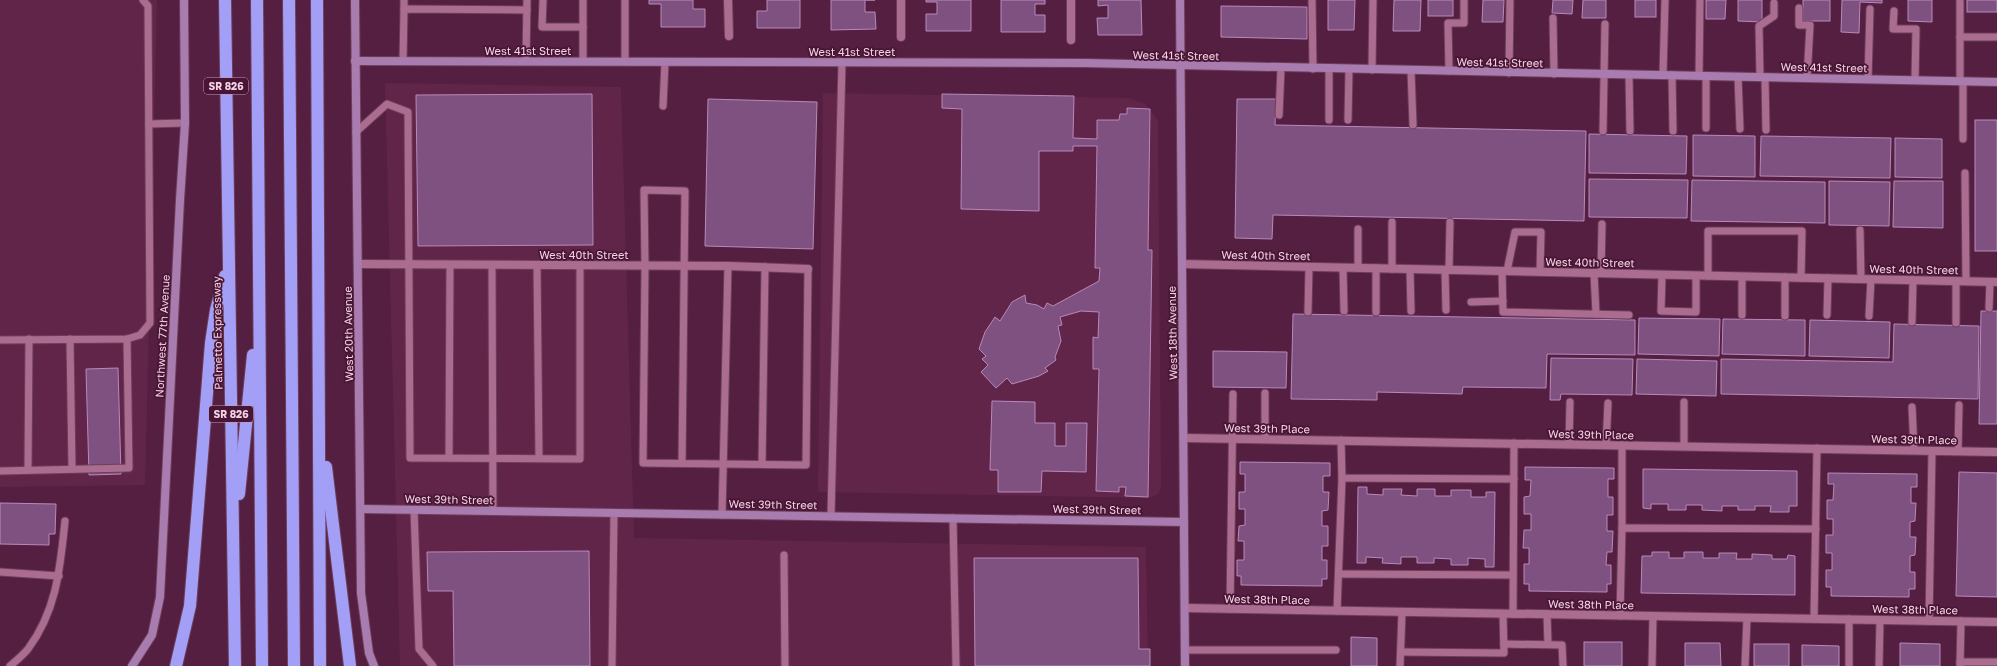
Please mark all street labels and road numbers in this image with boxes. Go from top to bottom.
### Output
street label: West 41st Street [484,44,572,57]
street label: West 41st Street [808,45,896,58]
street label: West 41st Street [1132,48,1220,62]
street label: West 41st Street [1456,55,1544,69]
street label: West 41st Street [1780,60,1868,74]
road number: SR 826 [204,78,248,94]
street label: West 40th Street [539,248,629,261]
street label: West 40th Street [1221,248,1311,262]
street label: West 40th Street [1545,255,1635,269]
street label: West 40th Street [1869,262,1959,276]
street label: Northwest 77th Avenue [152,274,172,398]
street label: Palmetto Expressway [210,276,224,390]
street label: West 20th Avenue [341,286,355,382]
street label: West 18th Avenue [1165,286,1179,380]
road number: SR 826 [209,406,253,422]
street label: West 39th Place [1224,421,1310,435]
street label: West 39th Place [1548,427,1634,441]
street label: West 39th Place [1871,432,1957,446]
street label: West 39th Street [404,492,494,506]
street label: West 39th Street [728,497,818,511]
street label: West 39th Street [1052,502,1142,516]
street label: West 38th Place [1224,592,1310,606]
street label: West 38th Place [1548,597,1634,611]
street label: West 38th Place [1872,602,1958,616]

